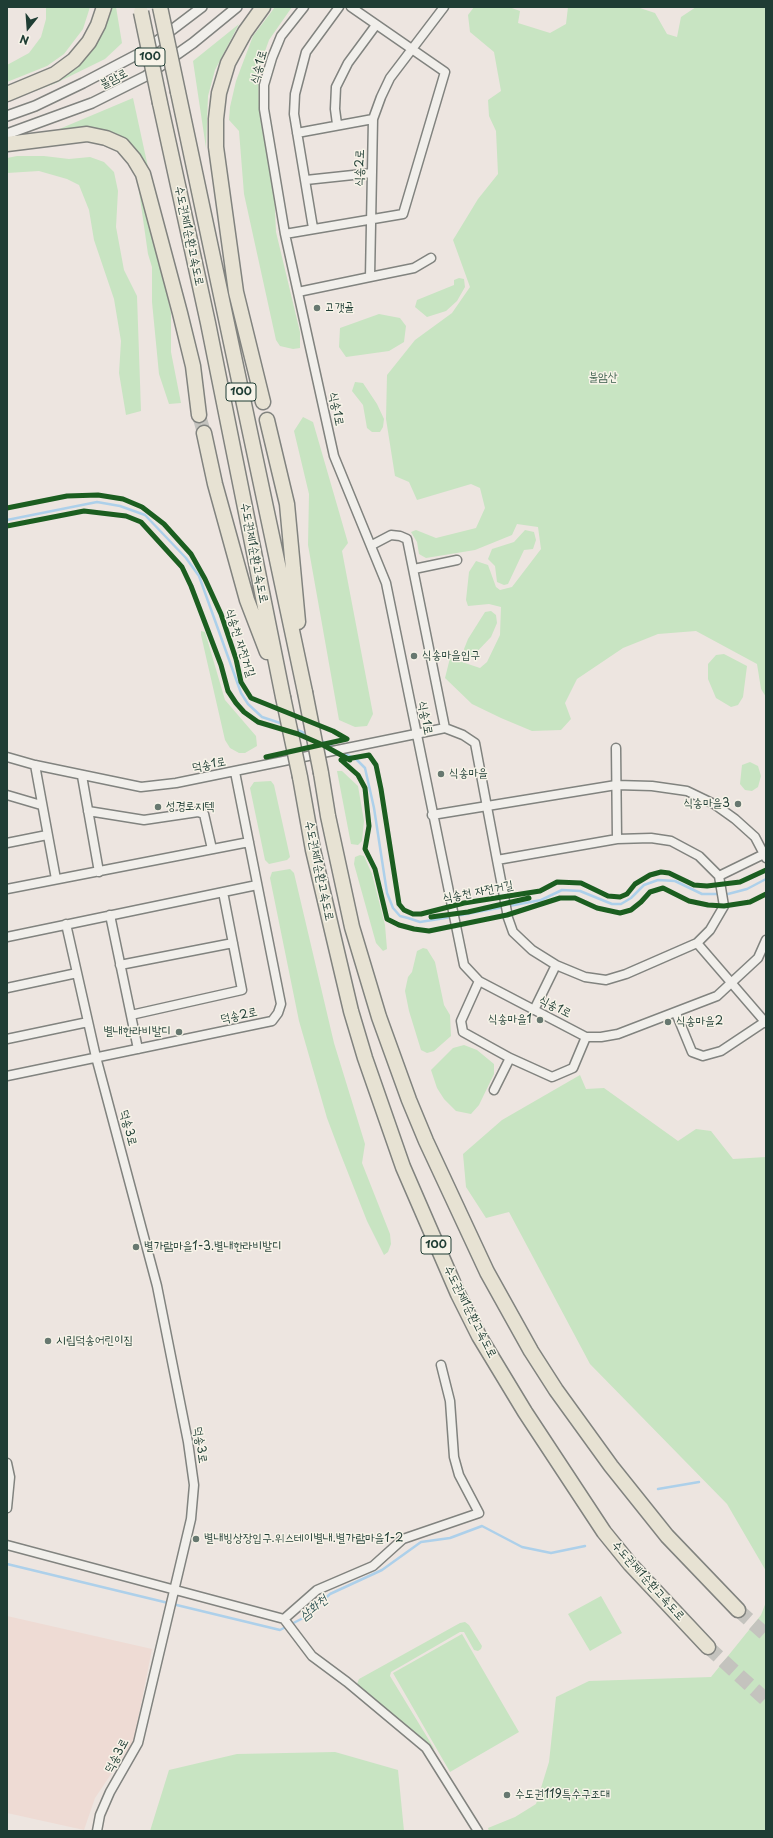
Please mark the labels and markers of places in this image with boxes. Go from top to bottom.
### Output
place label: 고갯골 [325,301,354,315]
marker: 고갯골 [312,303,322,313]
place label: 식송마을입구 [422,649,480,663]
marker: 식송마을입구 [409,651,419,661]
place label: 식송마을 [449,767,488,781]
marker: 식송마을 [436,769,446,779]
place label: 식송마을3 [683,797,730,811]
marker: 식송마을3 [733,799,743,809]
place label: 성경로지텍 [166,800,214,814]
marker: 성경로지텍 [153,802,163,812]
place label: 식송마을1 [488,1013,532,1027]
marker: 식송마을1 [535,1015,545,1025]
place label: 식송마을2 [676,1015,723,1029]
marker: 식송마을2 [663,1017,673,1027]
place label: 별내한라비발디 [103,1025,171,1039]
marker: 별내한라비발디 [174,1027,184,1037]
place label: 별가람마을1-3.별내한라비발디 [144,1240,282,1254]
marker: 별가람마을1-3.별내한라비발디 [131,1242,141,1252]
place label: 시립덕송어린이집 [56,1334,133,1348]
marker: 시립덕송어린이집 [43,1336,53,1346]
place label: 별내빙상장입구.위스테이별내.별가람마을1-2 [204,1532,403,1546]
marker: 별내빙상장입구.위스테이별내.별가람마을1-2 [191,1534,201,1544]
place label: 수도권119특수구조대 [515,1788,610,1802]
marker: 수도권119특수구조대 [502,1790,512,1800]

